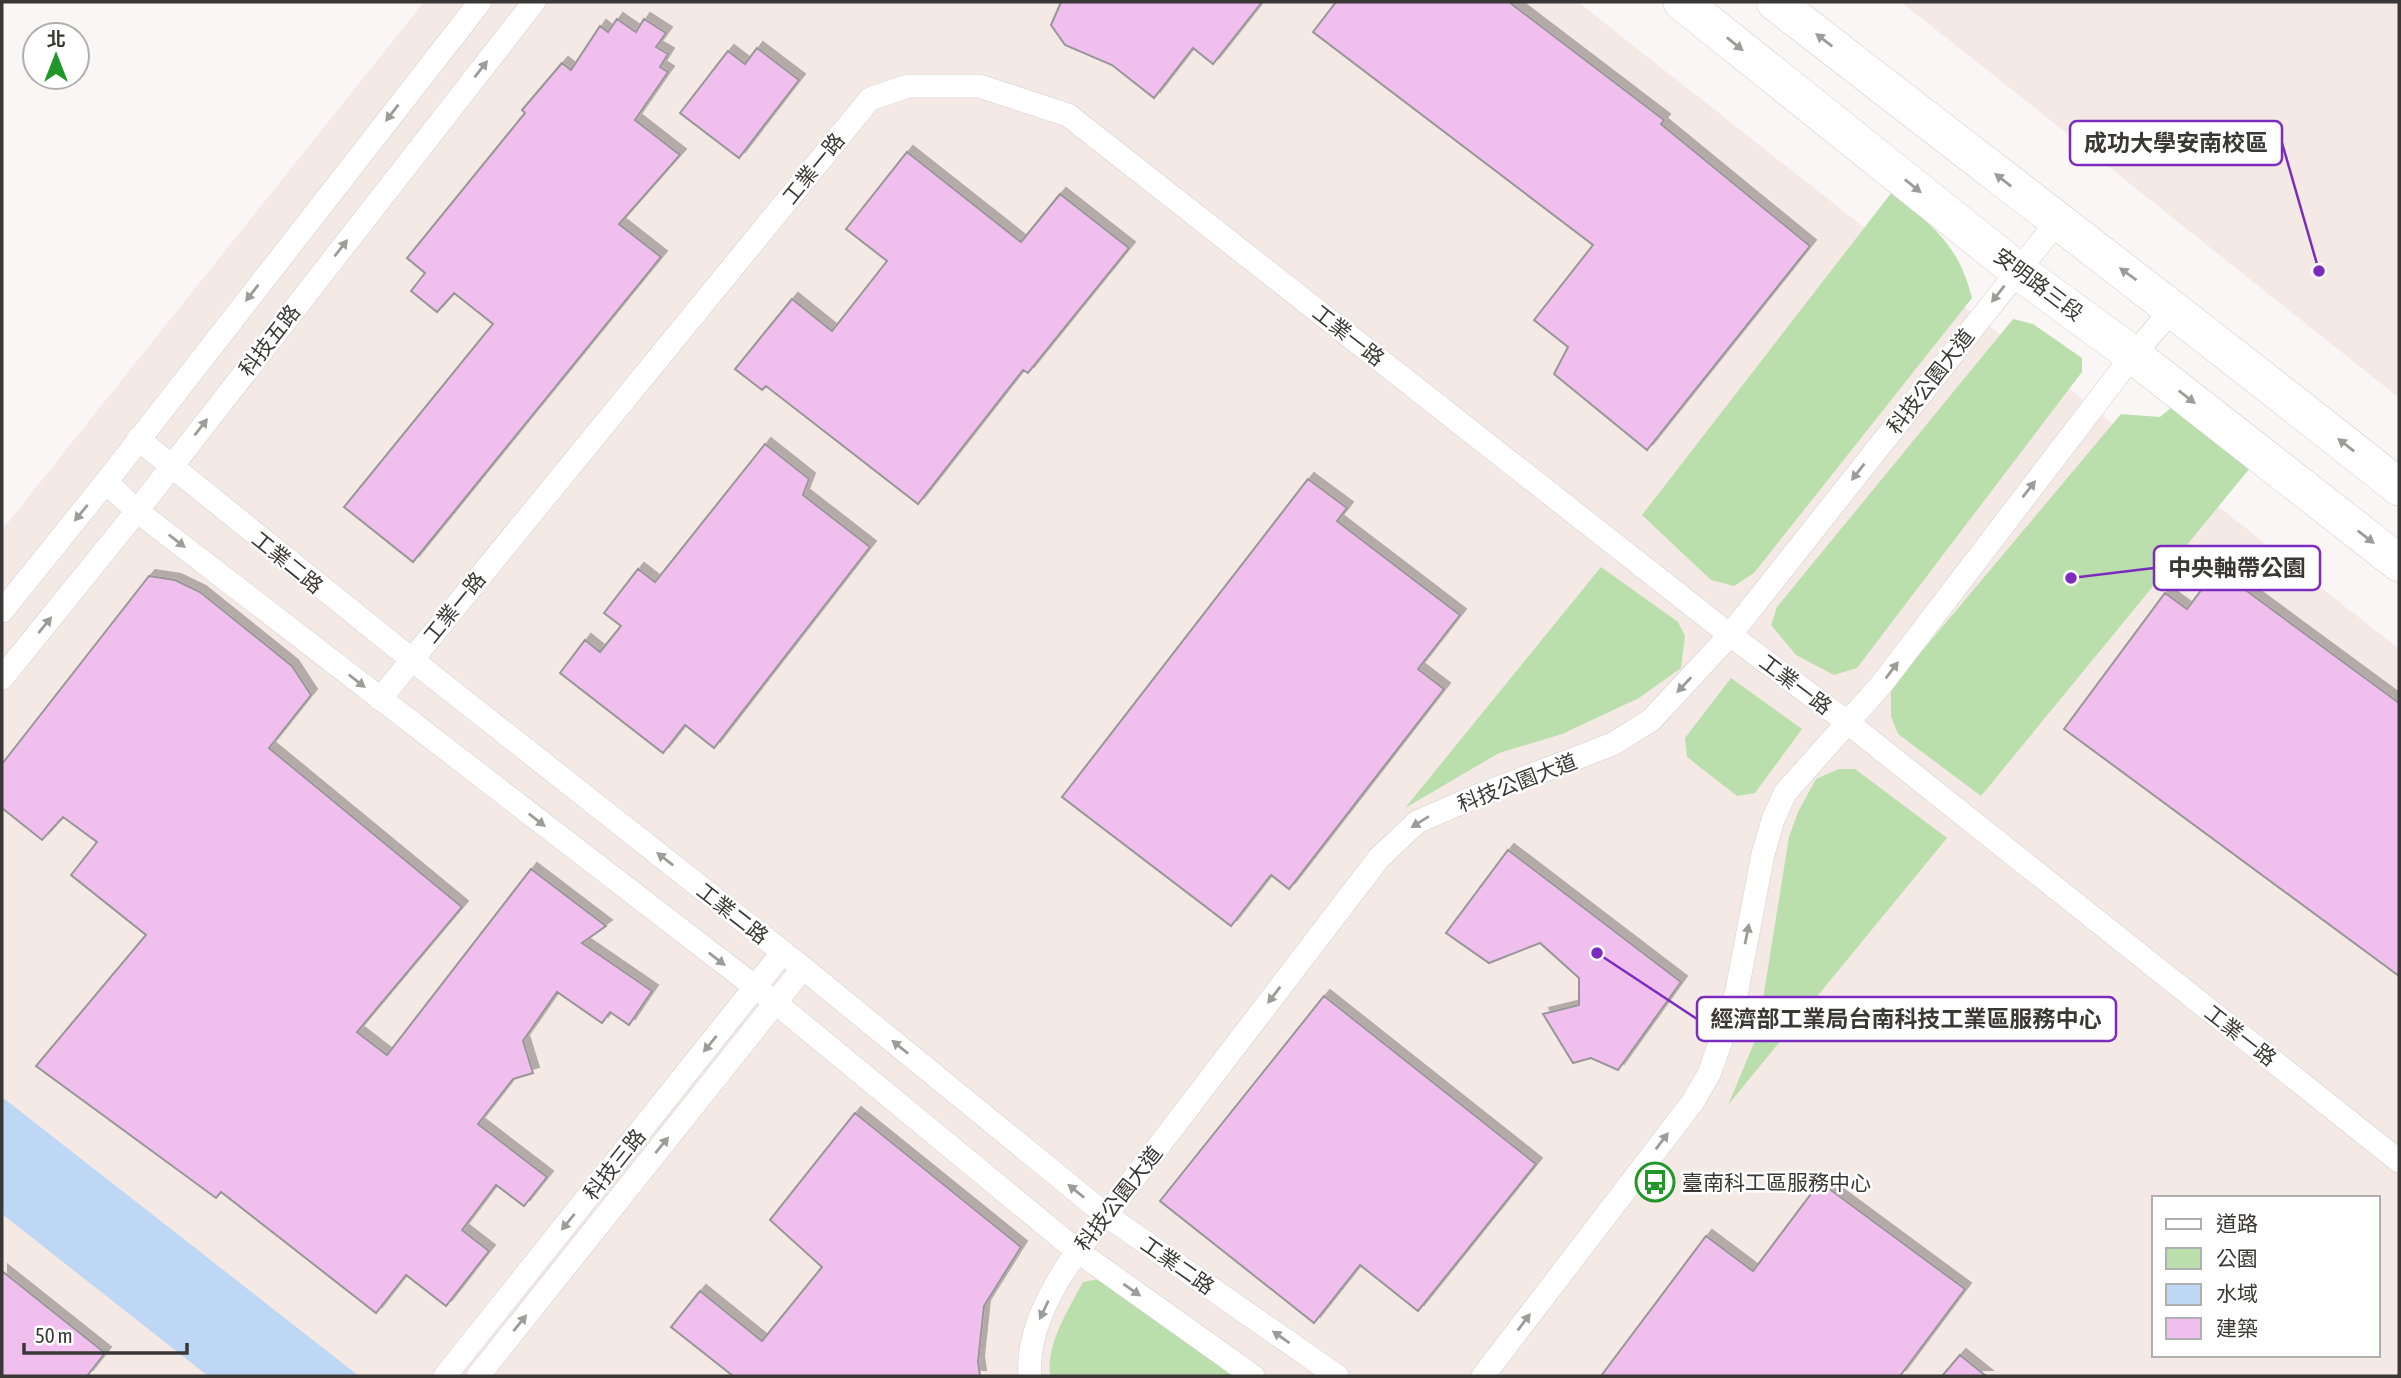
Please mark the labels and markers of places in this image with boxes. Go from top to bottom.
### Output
callout: 成功大學安南校區 [2070,121,2282,165]
callout: 中央軸帶公園 [2154,546,2320,590]
callout: 經濟部工業局台南科技工業區服務中心 [1697,997,2116,1041]
bus stop icon: 臺南科工區服務中心 [1634,1161,1676,1203]
place label: 臺南科工區服務中心 [1682,1170,1871,1194]

